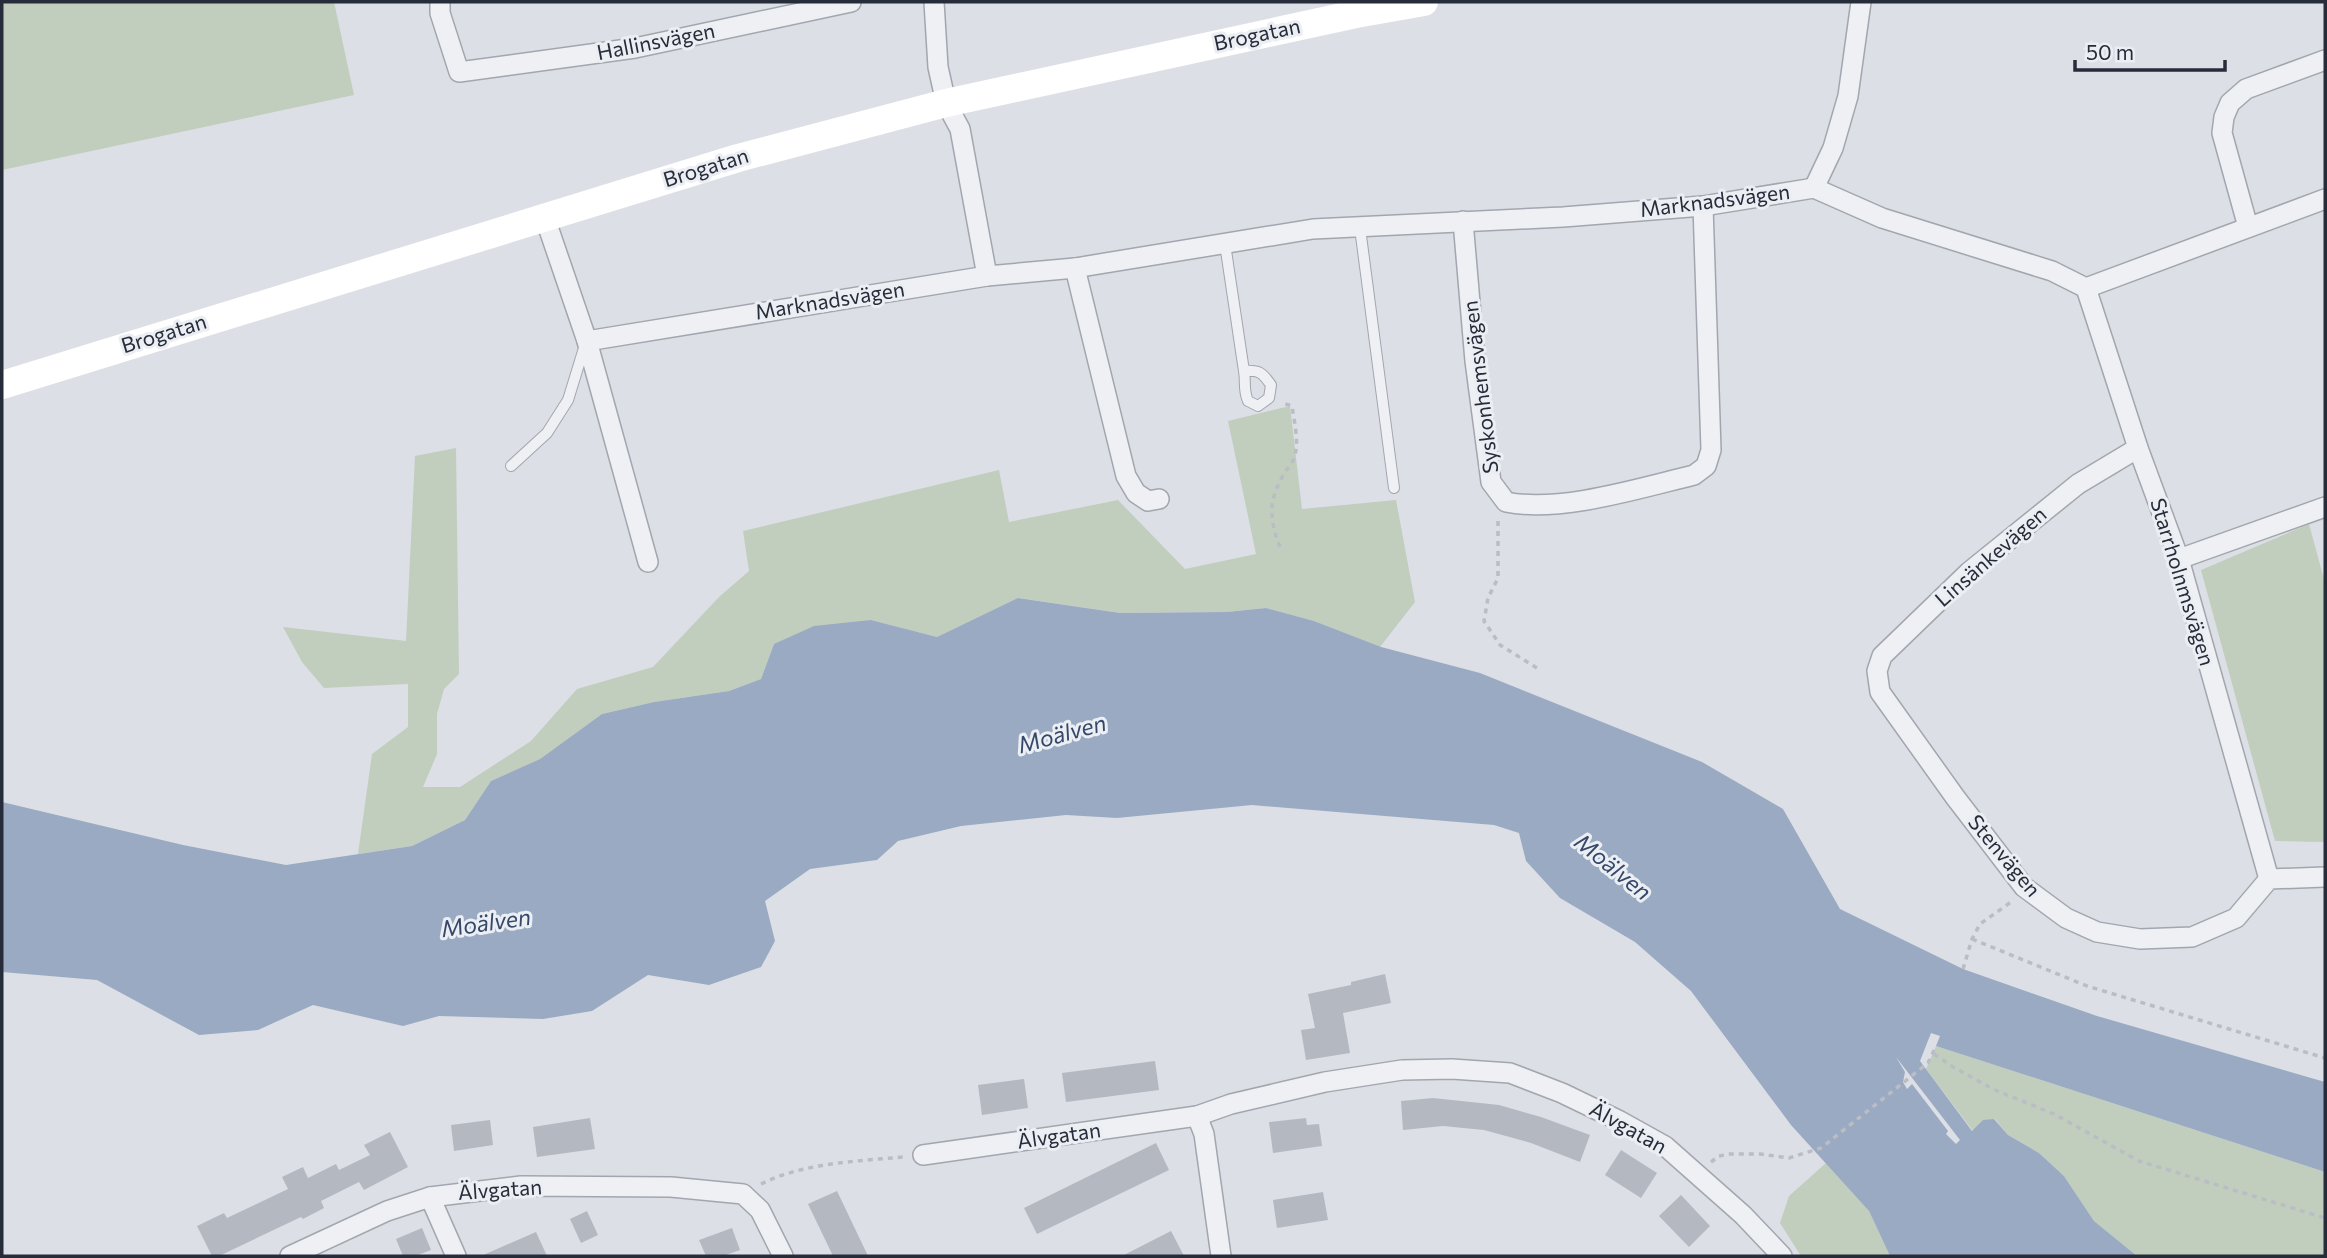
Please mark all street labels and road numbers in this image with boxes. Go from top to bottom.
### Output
street label: Brogatan [1211,12,1302,55]
street label: Hallinsvägen [594,17,717,64]
street label: Brogatan [660,142,751,191]
street label: Marknadsvägen [1638,178,1791,221]
street label: Marknadsvägen [753,275,906,324]
street label: Syskonhemsvägen [1456,299,1503,475]
street label: Brogatan [118,308,209,357]
street label: Starrholnmsvägen [2146,495,2221,668]
street label: Linsänkevägen [1929,501,2051,611]
street label: Stenvägen [1964,809,2047,901]
street label: Älvgatan [1586,1095,1672,1158]
street label: Älvgatan [1015,1116,1102,1153]
street label: Älvgatan [457,1173,543,1204]

